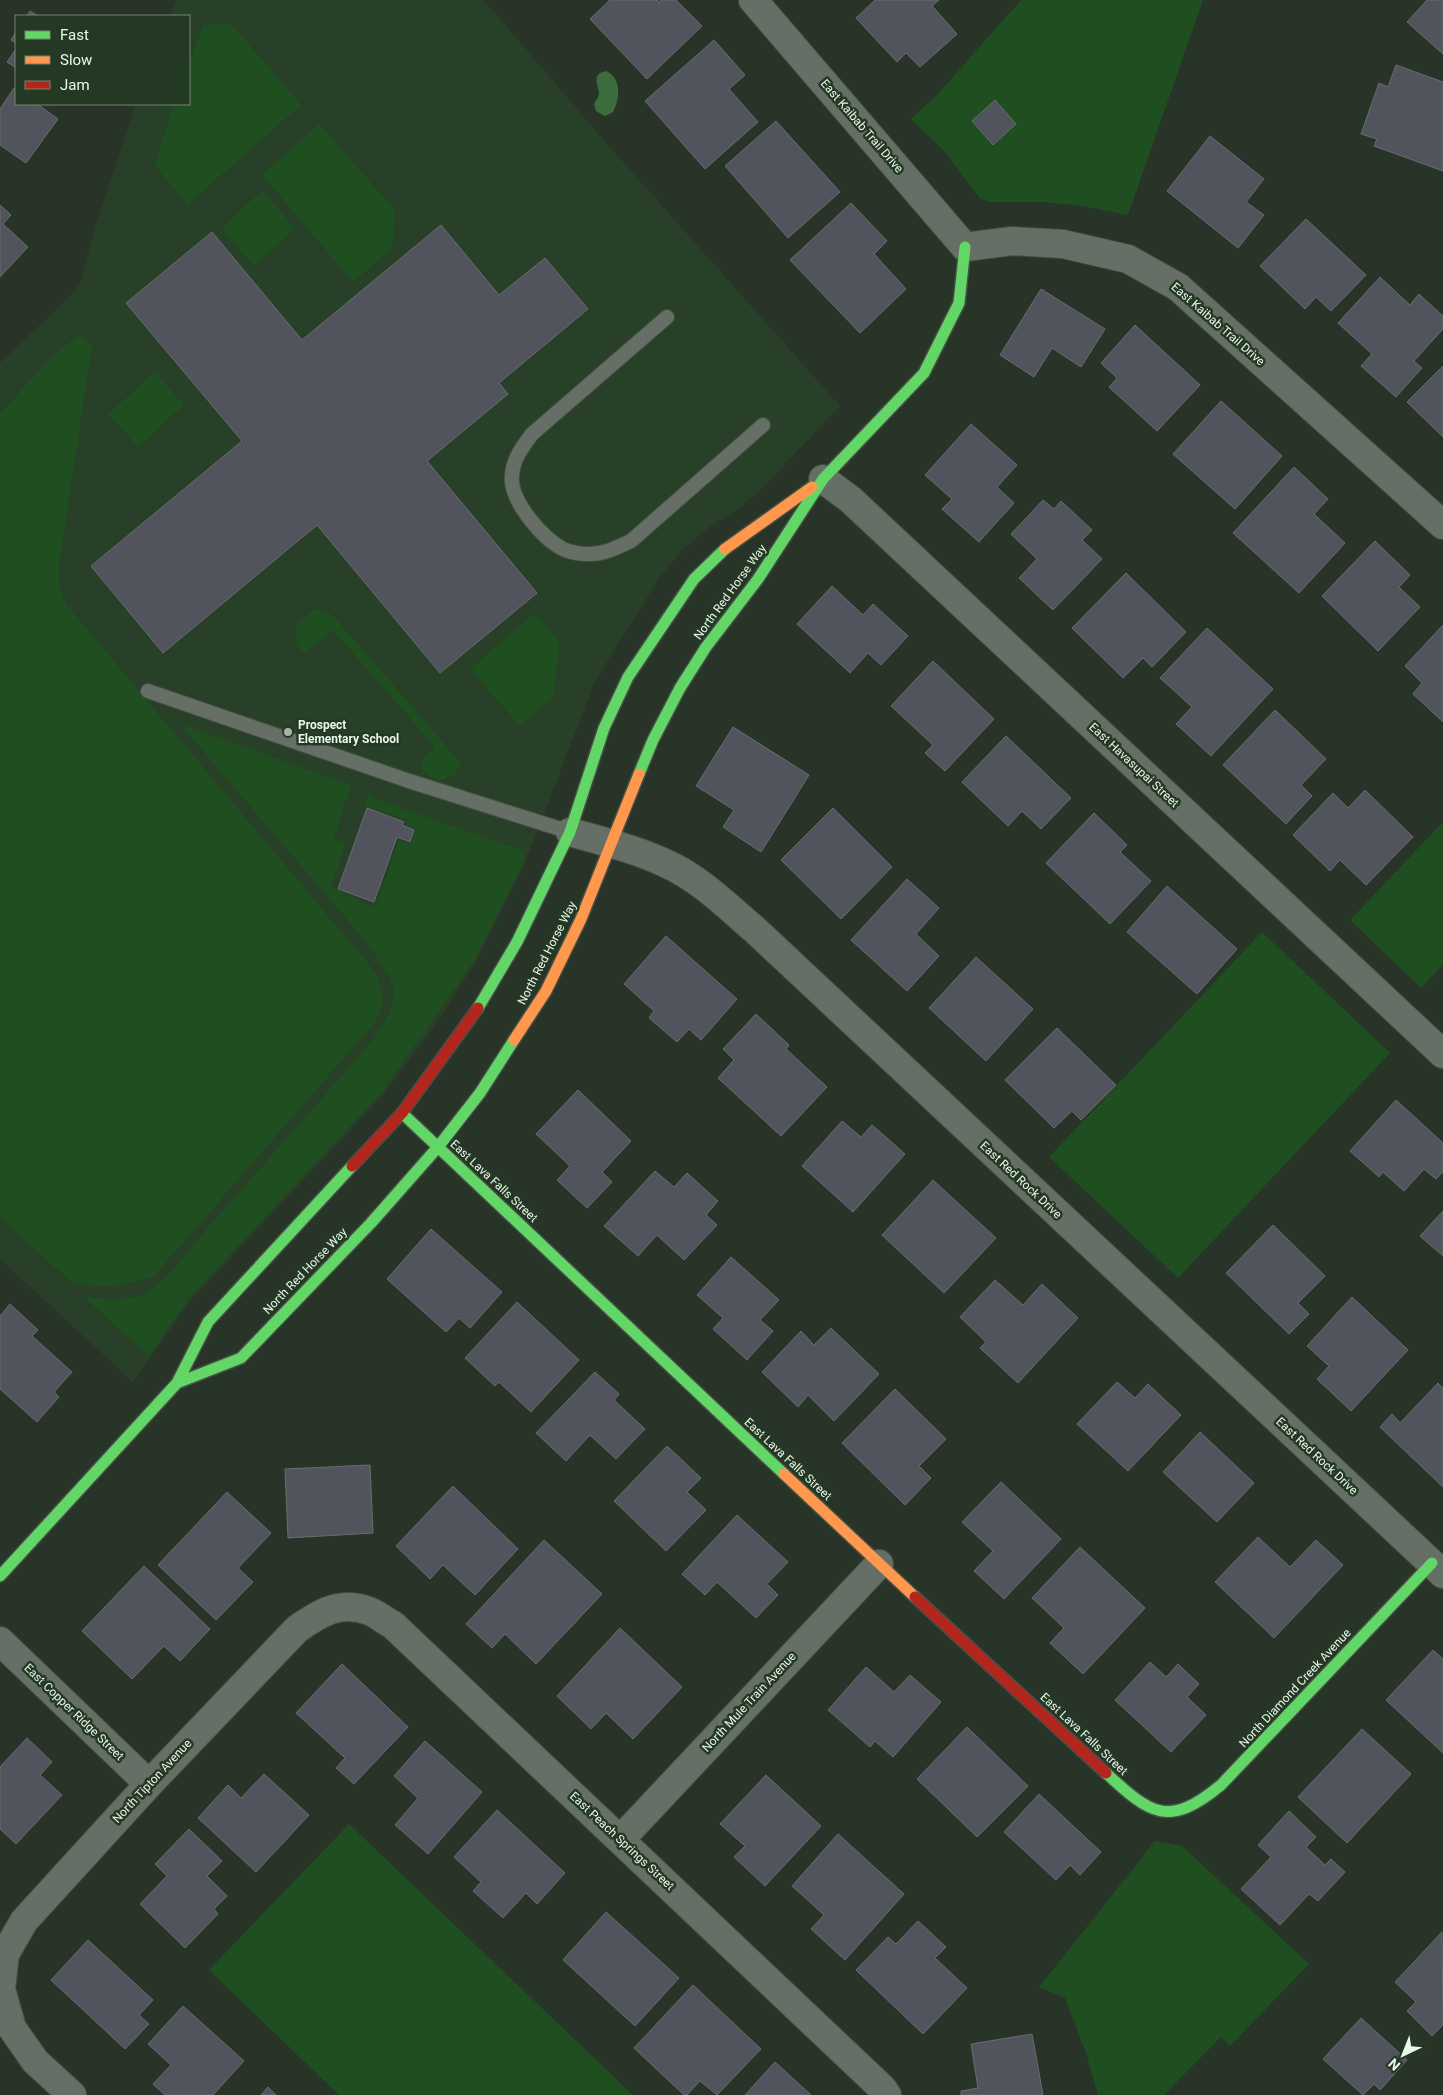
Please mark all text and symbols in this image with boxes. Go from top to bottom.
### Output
legend [15,15,190,105]
text: Fast [60,26,89,44]
text: Slow [60,51,92,69]
text: Jam [60,76,90,94]
street label: East Kaibab Trail Drive [818,76,906,176]
street label: East Kaibab Trail Drive [1168,280,1268,368]
street label: North Red Horse Way [691,541,769,642]
place label: Prospect Elementary School [298,718,399,746]
street label: East Havasupai Street [1086,720,1182,810]
marker: Prospect Elementary School [282,726,294,738]
street label: North Red Horse Way [515,899,579,1007]
street label: East Lava Falls Street [447,1137,541,1225]
street label: East Red Rock Drive [977,1139,1065,1221]
street label: North Red Horse Way [260,1225,350,1317]
street label: East Lava Falls Street [741,1415,835,1503]
street label: East Red Rock Drive [1273,1415,1361,1497]
street label: North Diamond Creek Avenue [1236,1626,1354,1750]
street label: North Mule Train Avenue [699,1649,799,1755]
street label: East Copper Ridge Street [21,1661,127,1763]
street label: East Lava Falls Street [1037,1690,1131,1778]
street label: North Tipton Avenue [110,1736,194,1826]
street label: East Peach Springs Street [567,1789,677,1893]
north arrow [1378,2030,1428,2080]
text: N [1385,2055,1403,2074]

